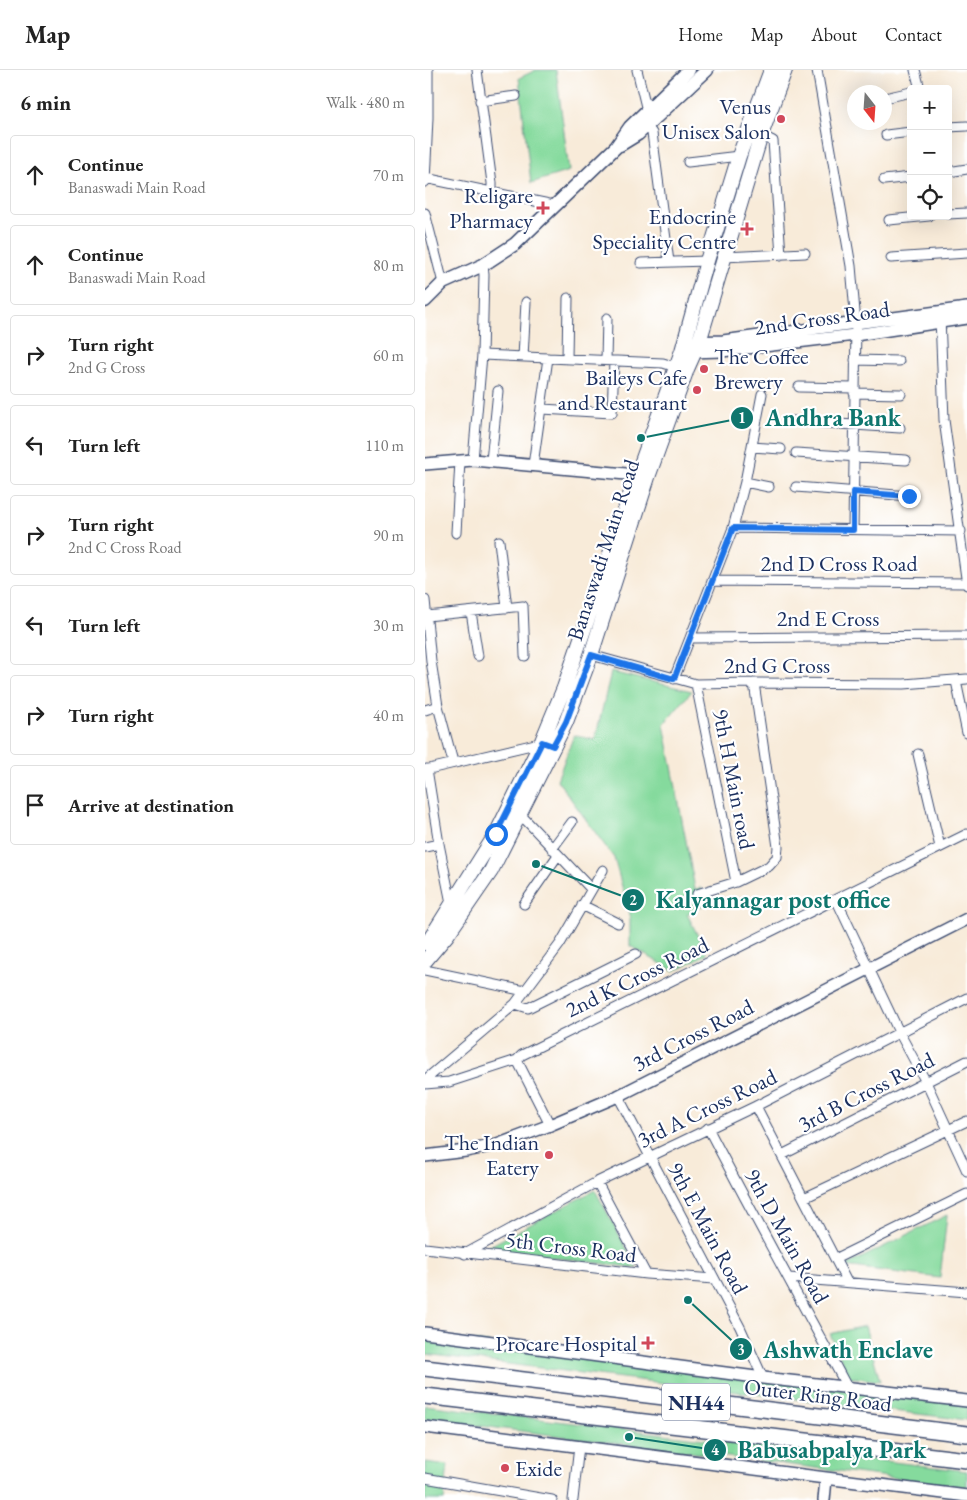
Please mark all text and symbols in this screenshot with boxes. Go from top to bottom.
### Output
text: Map [25,19,70,50]
text: Home [678,23,723,46]
text: Map [751,23,783,46]
text: About [811,23,857,46]
text: Contact [885,23,942,46]
north arrow [847,85,892,130]
map controls [907,85,952,220]
button: + [907,85,952,130]
text: 6 min [20,89,71,116]
text: Walk · 480 m [326,92,405,113]
place label: Venus Unisex Salon [662,92,771,146]
marker: Venus Unisex Salon [775,113,787,125]
button: − [907,130,952,175]
text: Continue [68,152,143,177]
icon: ahead [21,161,49,189]
text: 70 m [373,165,404,186]
button: locate [907,175,952,220]
text: Banaswadi Main Road [68,177,206,198]
place label: Religare Pharmacy [449,181,533,235]
marker: Religare Pharmacy [537,202,549,214]
place label: Endocrine Speciality Centre [593,202,736,256]
marker: Endocrine Speciality Centre [740,222,754,236]
text: Continue [68,242,143,267]
icon: ahead [21,251,49,279]
text: 80 m [373,255,404,276]
text: Banaswadi Main Road [68,267,206,288]
street label: 2nd Cross Road [753,294,892,342]
text: Turn right [68,332,154,357]
icon: right [21,341,49,369]
place label: The Coffee Brewery [714,342,809,396]
text: 60 m [373,345,404,366]
text: 2nd G Cross [68,357,145,378]
place label: Baileys Cafe and Restaurant [558,363,687,417]
marker: The Coffee Brewery [698,363,710,375]
marker: Baileys Cafe and Restaurant [691,384,703,396]
callout: Andhra Bank [730,399,911,438]
text: Andhra Bank [764,402,902,433]
text: 1 [738,408,746,427]
icon: left [21,431,49,459]
text: Turn left [68,433,140,458]
text: 110 m [365,435,404,456]
street label: Banaswadi Main Road [560,455,646,644]
route end [898,485,921,508]
text: Turn right [68,512,154,537]
icon: right [21,521,49,549]
text: 90 m [373,525,404,546]
text: 2nd C Cross Road [68,537,182,558]
street label: 2nd D Cross Road [760,549,918,578]
street label: 2nd E Cross [777,604,879,633]
icon: left [21,611,49,639]
text: Turn left [68,613,140,638]
text: 30 m [373,615,404,636]
street label: 2nd G Cross [724,651,830,680]
icon: right [21,701,49,729]
text: Turn right [68,703,154,728]
text: 40 m [373,705,404,726]
street label: 9th H Main road [706,706,762,853]
icon: arrive [21,791,49,819]
text: Arrive at destination [68,793,234,818]
route start [485,823,508,846]
callout: Kalyannagar post office [620,880,900,919]
text: Kalyannagar post office [656,884,890,916]
text: 2 [629,890,637,909]
street label: 2nd K Cross Road [561,929,714,1024]
street label: 3rd Cross Road [628,992,759,1078]
street label: 3rd B Cross Road [793,1045,940,1139]
street label: 3rd A Cross Road [633,1061,782,1154]
place label: The Indian Eatery [444,1128,539,1182]
marker: The Indian Eatery [543,1149,555,1161]
street label: 9th E Main Road [661,1157,755,1300]
street label: 9th D Main Road [738,1163,836,1309]
street label: 5th Cross Road [504,1225,639,1270]
place label: Procare Hospital [495,1329,637,1358]
callout: Ashwath Enclave [728,1330,943,1369]
text: Ashwath Enclave [762,1334,933,1365]
marker: Procare Hospital [641,1336,655,1350]
text: 3 [737,1340,745,1359]
street label: Outer Ring Road [743,1372,894,1419]
road number: NH44 [662,1384,730,1420]
callout: Babusabpalya Park [703,1430,937,1469]
text: Babusabpalya Park [738,1434,927,1466]
text: 4 [711,1440,720,1459]
place label: Exide [515,1454,562,1483]
marker: Exide [499,1462,511,1474]

